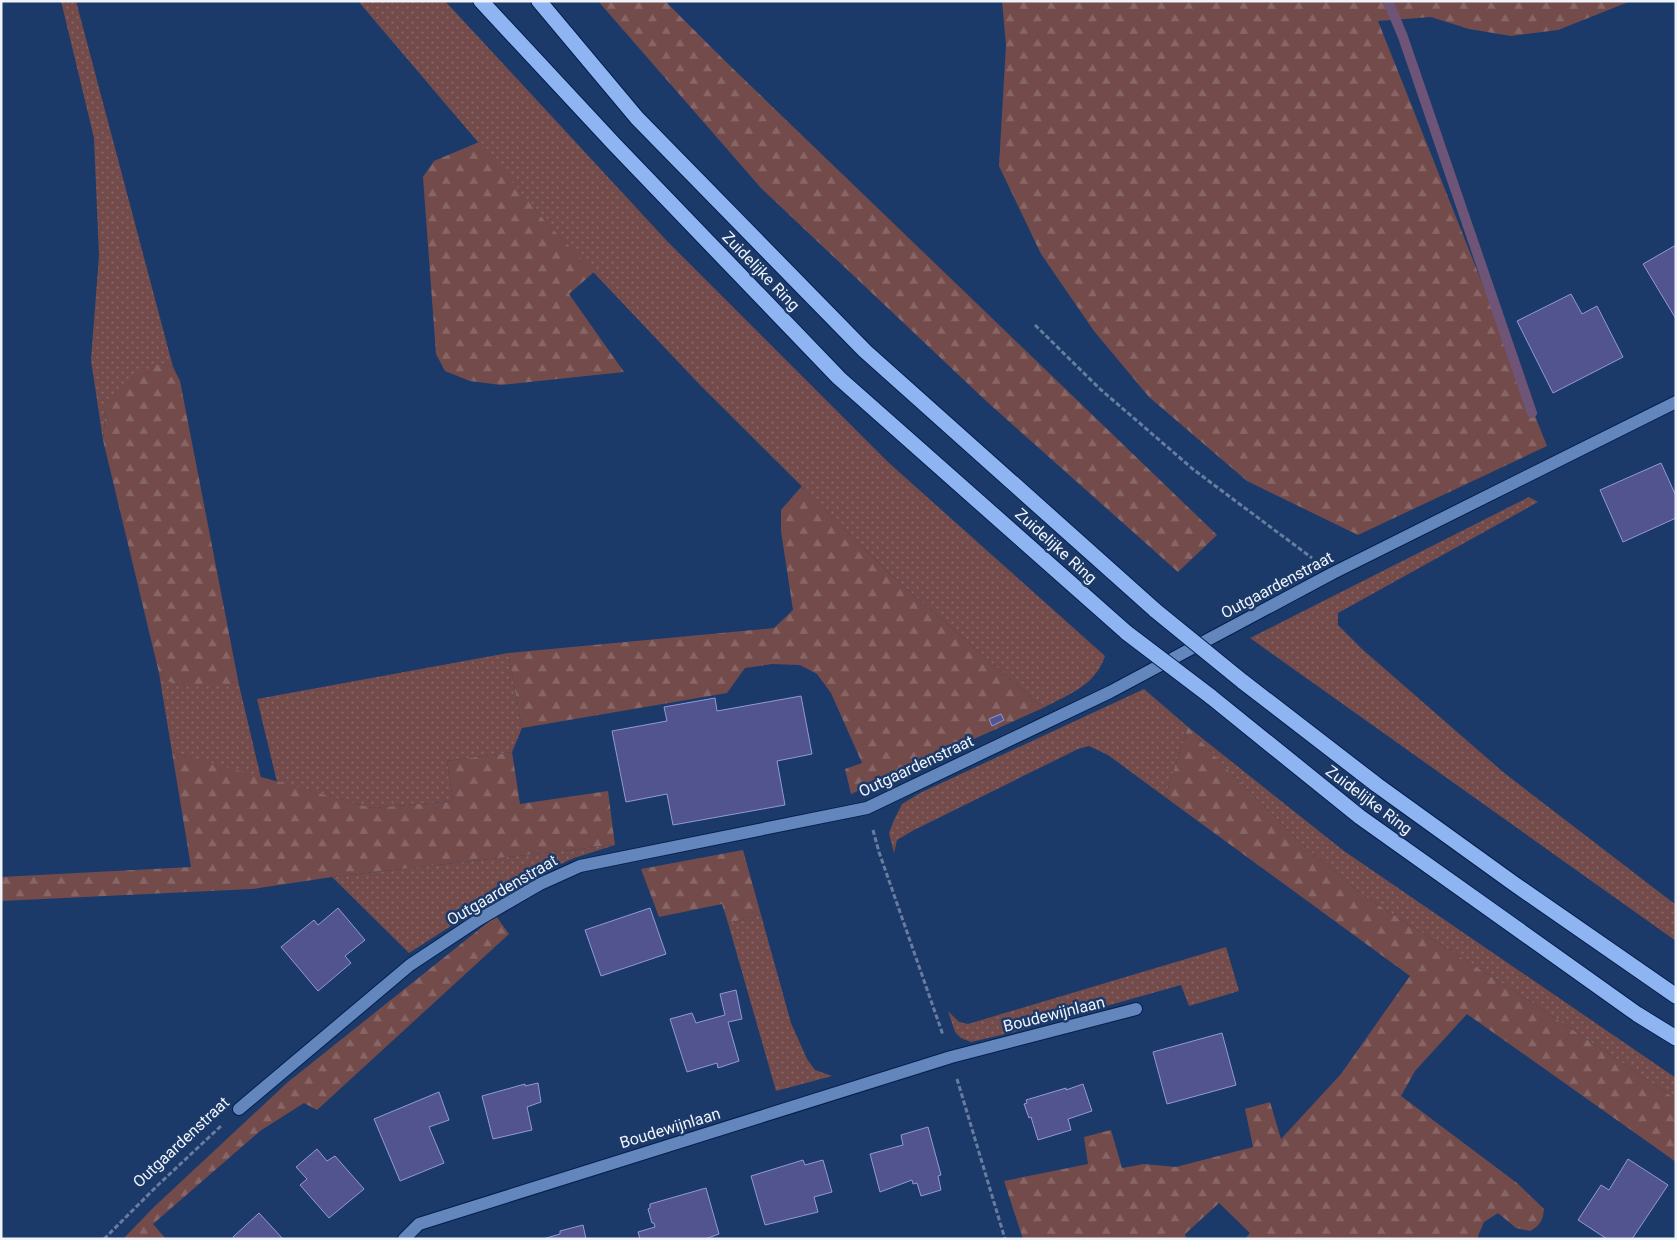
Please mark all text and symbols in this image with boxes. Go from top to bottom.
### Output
street label: Zuidelijke Ring [718,227,804,315]
street label: Zuidelijke Ring [1011,504,1101,588]
street label: Outgaardenstraat [1218,547,1336,623]
street label: Outgaardenstraat [856,731,976,801]
street label: Zuidelijke Ring [1322,761,1416,839]
street label: Outgaardenstraat [443,851,561,929]
street label: Boudewijnlaan [1001,992,1107,1036]
street label: Outgaardenstraat [129,1093,233,1191]
street label: Boudewijnlaan [617,1104,723,1152]

